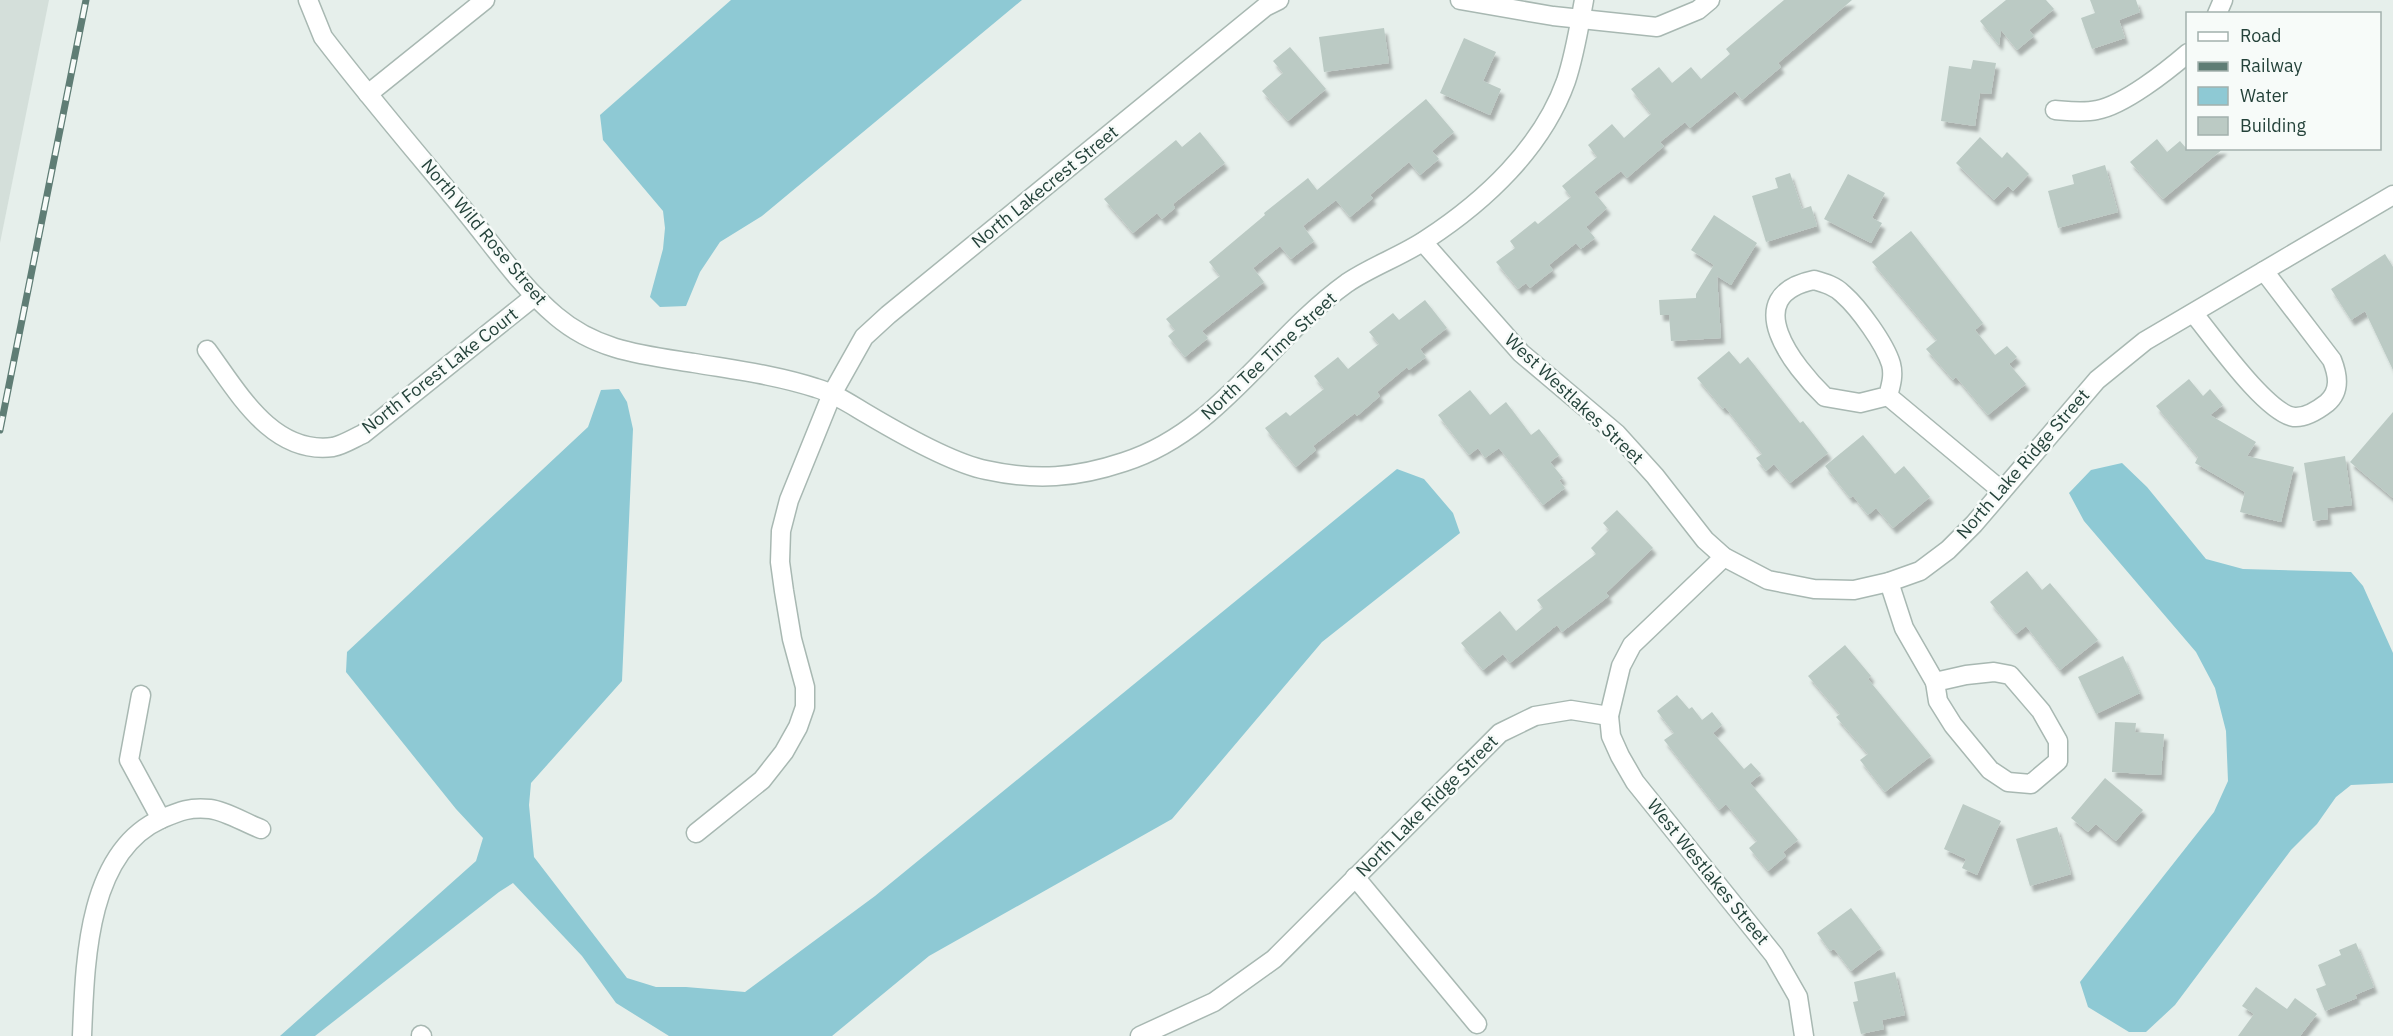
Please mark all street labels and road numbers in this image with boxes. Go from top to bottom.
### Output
street label: North Lakecrest Street [967,120,1123,253]
street label: North Wild Rose Street [416,154,552,310]
street label: North Tee Time Street [1196,287,1341,425]
street label: North Forest Lake Court [357,302,522,439]
street label: West Westlakes Street [1500,328,1649,469]
street label: North Lake Ridge Street [1951,384,2094,544]
street label: North Lake Ridge Street [1351,730,1503,882]
street label: West Westlakes Street [1642,794,1774,949]

